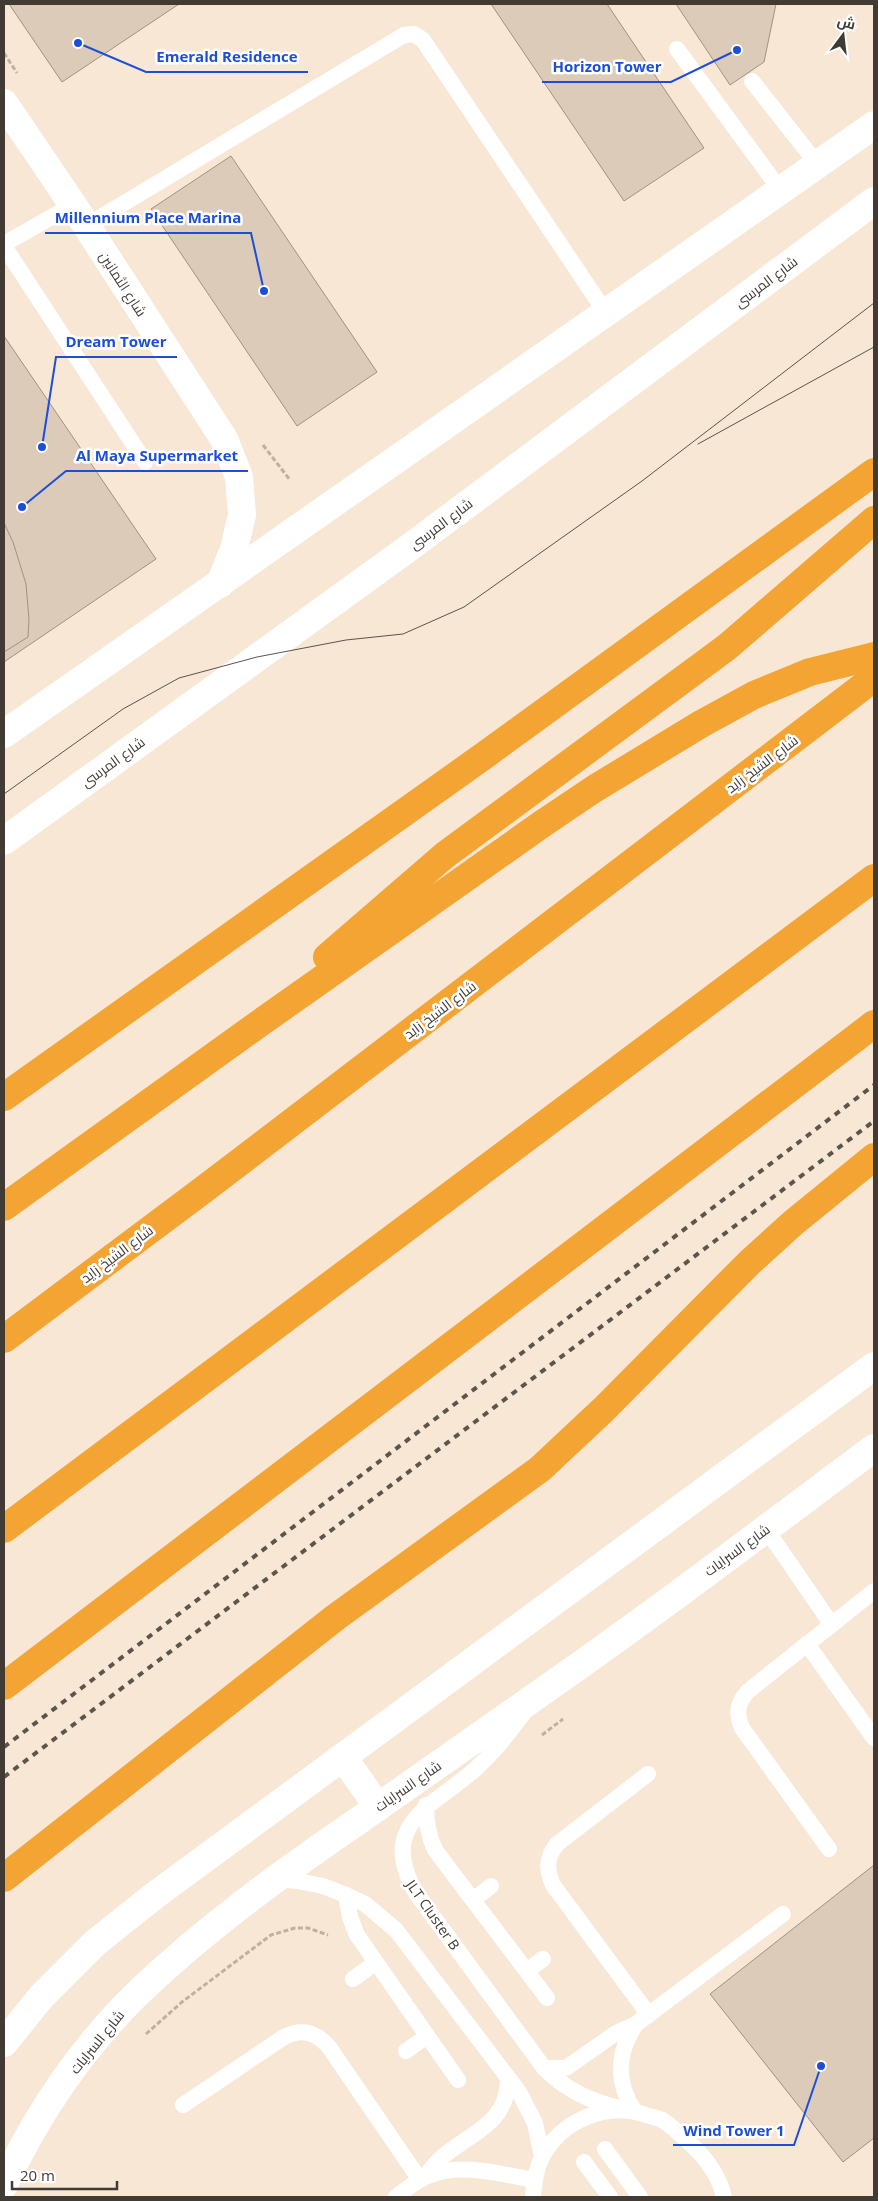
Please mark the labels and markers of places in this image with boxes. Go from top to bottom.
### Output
callout: Emerald Residence [146,42,308,72]
callout: Horizon Tower [542,52,671,82]
callout: Millennium Place Marina [45,203,251,233]
callout: Dream Tower [56,327,177,357]
callout: Al Maya Supermarket [66,441,248,471]
callout: Wind Tower 1 [673,2115,794,2145]

